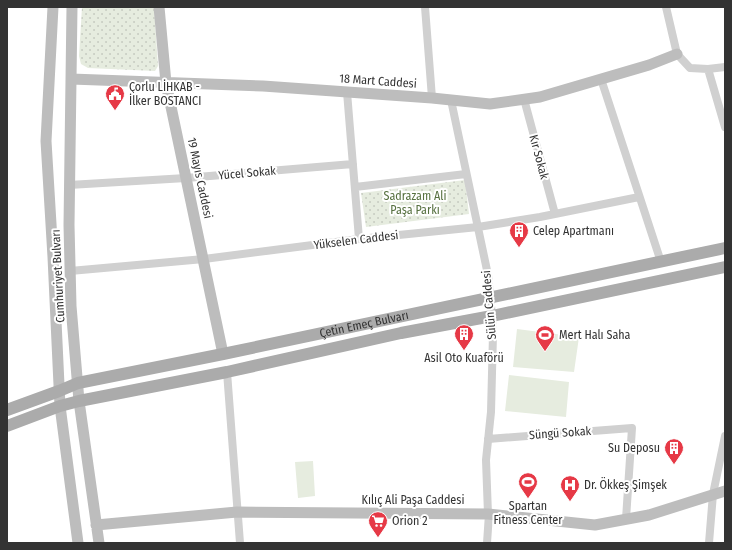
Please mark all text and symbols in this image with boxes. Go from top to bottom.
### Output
street label: 18 Mart Caddesi [339,71,417,91]
place label: Çorlu LİHKAB - İlker BOSTANCI [129,79,201,108]
public building icon: Çorlu LİHKAB - İlker BOSTANCI [104,83,126,111]
street label: Kır Sokak [526,133,552,181]
street label: 19 Mayıs Caddesi [185,136,215,220]
street label: Yücel Sokak [218,163,277,182]
park label: Sadrazam Ali Paşa Parkı [384,189,447,217]
building icon: Celep Apartmanı [508,220,530,248]
place label: Celep Apartmanı [533,224,614,238]
street label: Yükselen Caddesi [313,228,399,252]
street label: Cumhuriyet Bulvarı [49,229,67,323]
street label: Sülün Caddesi [479,270,499,340]
street label: Çetin Emeç Bulvarı [318,308,410,340]
building icon: Asil Oto Kuaförü [453,323,475,351]
sports icon: Mert Halı Saha [534,324,556,352]
place label: Mert Halı Saha [559,328,631,342]
place label: Asil Oto Kuaförü [424,351,504,365]
street label: Süngü Sokak [528,424,592,442]
building icon: Su Deposu [663,437,685,465]
place label: Su Deposu [608,441,660,455]
sports icon: Spartan Fitness Center [517,471,539,499]
hospital icon: Dr. Ökkeş Şimşek [559,474,581,502]
place label: Dr. Ökkeş Şimşek [584,476,667,492]
street label: Kılıç Ali Paşa Caddesi [362,493,464,507]
place label: Spartan Fitness Center [494,499,563,527]
supermarket icon: Orion 2 [367,510,389,538]
place label: Orion 2 [392,514,428,528]

